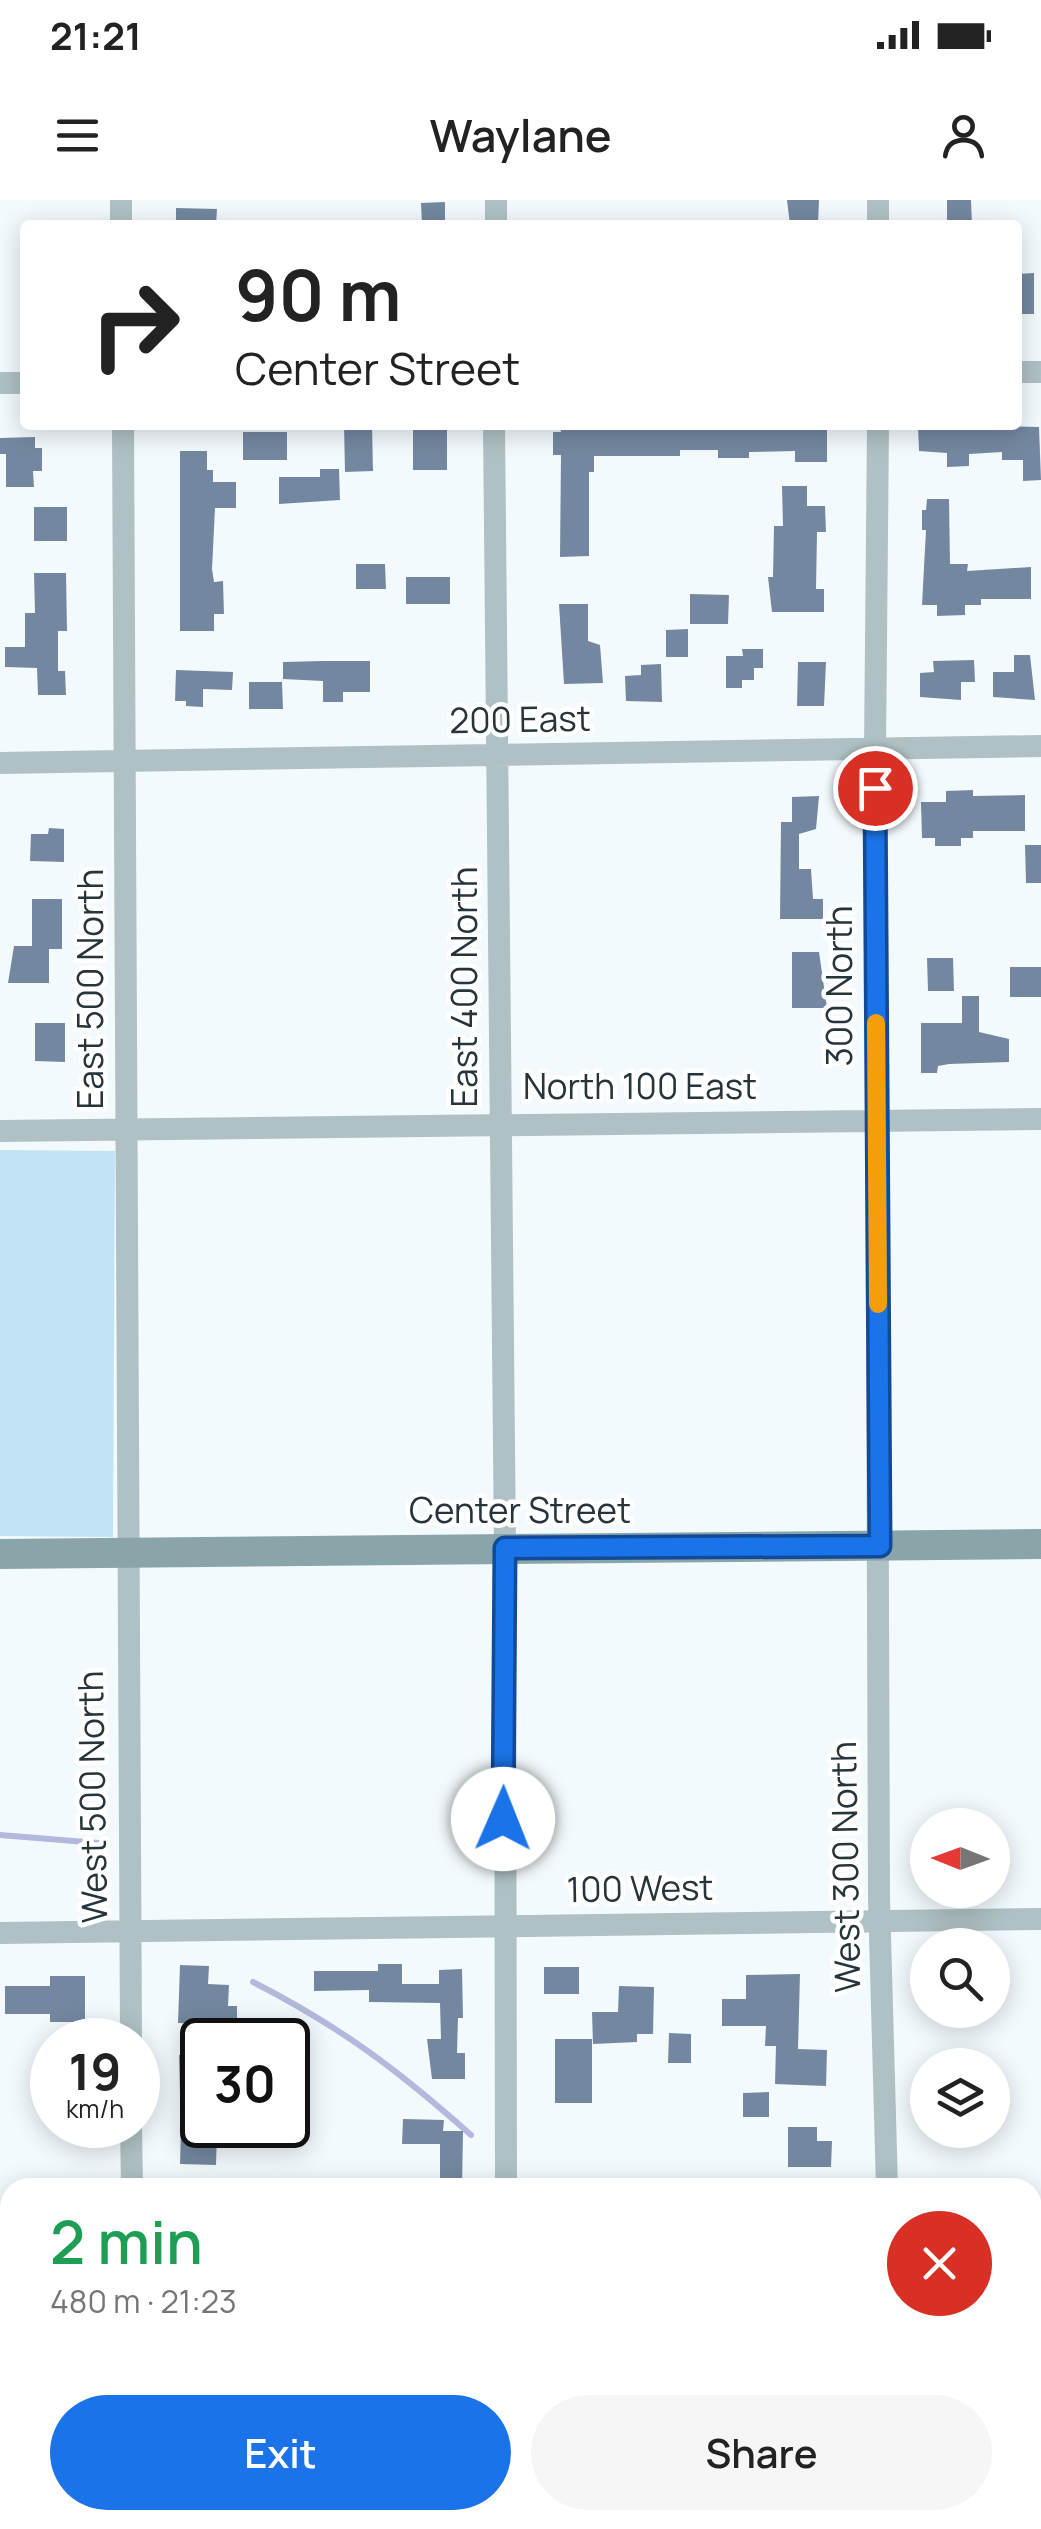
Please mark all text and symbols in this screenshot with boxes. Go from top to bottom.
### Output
text: 21:21 [50,9,142,61]
text: Waylane [430,104,612,166]
icon: menu [50,108,105,163]
icon: person [936,108,991,163]
text: 90 m [235,246,402,342]
icon: right [70,260,200,390]
text: Center Street [235,337,520,399]
street label: 200 East [449,694,591,744]
pin [833,746,918,831]
icon: arrive [848,761,903,816]
street label: East 400 North [440,866,488,1108]
street label: East 500 North [66,869,114,1109]
street label: 300 North [815,905,863,1067]
street label: North 100 East [523,1062,757,1110]
street label: Center Street [409,1486,631,1534]
street label: West 500 North [66,1670,118,1924]
street label: West 300 North [819,1741,871,1993]
position arrow [451,1767,555,1871]
north arrow [910,1808,1010,1908]
map controls [910,1808,1010,2148]
street label: 100 West [566,1863,714,1913]
button: search [910,1928,1010,2028]
speed limit sign: 30 [180,2018,310,2148]
text: 19 [69,2037,121,2105]
button: layers [910,2048,1010,2148]
text: km/h [66,2091,124,2126]
text: 2 min [50,2200,203,2282]
button: close [887,2211,992,2316]
text: 480 m · 21:23 [50,2279,237,2323]
button: Exit [50,2395,511,2510]
button: Share [531,2395,992,2510]

